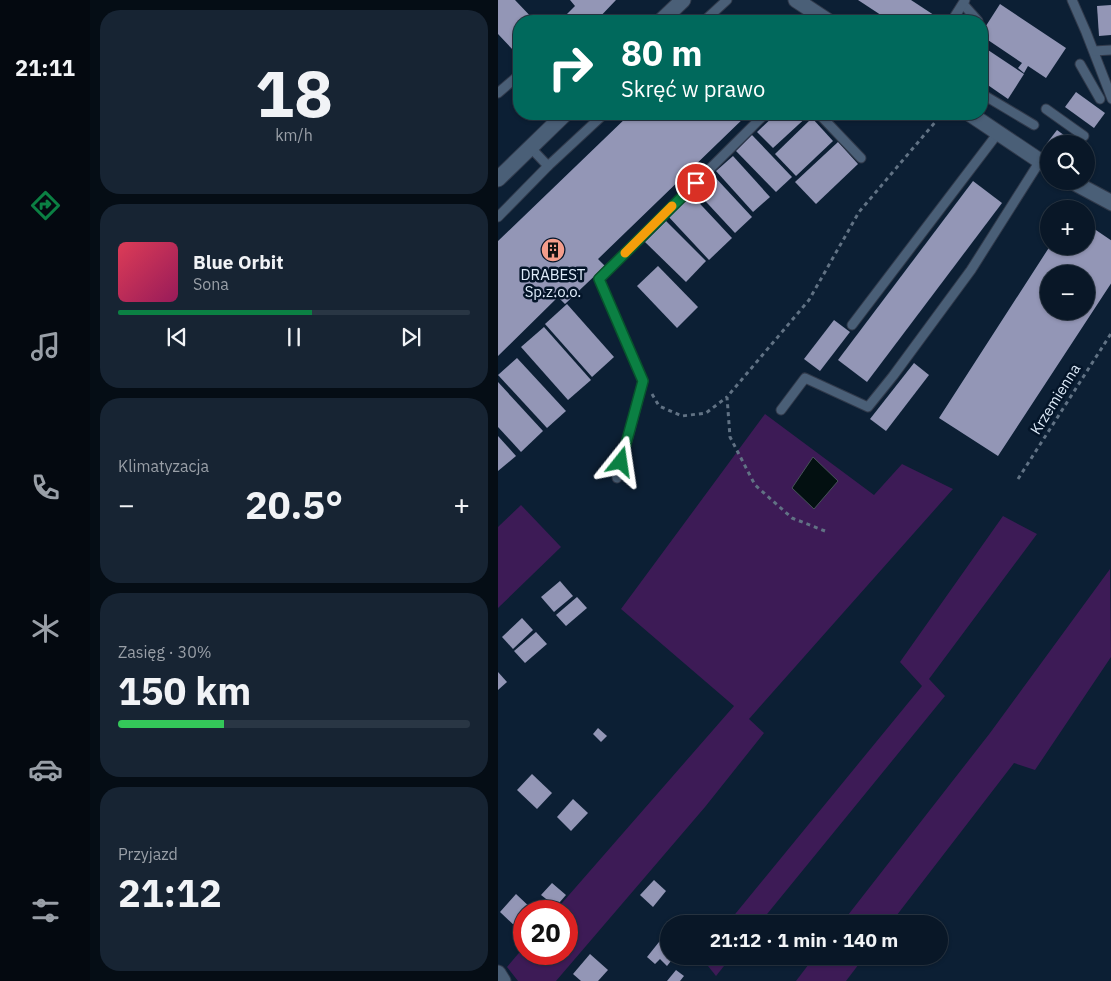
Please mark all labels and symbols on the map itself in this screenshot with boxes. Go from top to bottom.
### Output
pin [675,162,717,204]
building icon: DRABEST Sp.z.o.o. [540,237,566,263]
place label: DRABEST Sp.z.o.o. [521,265,586,301]
street label: Krzemienna [1026,360,1084,438]
position arrow [594,435,646,487]
speed limit sign: 20 [513,900,578,965]

